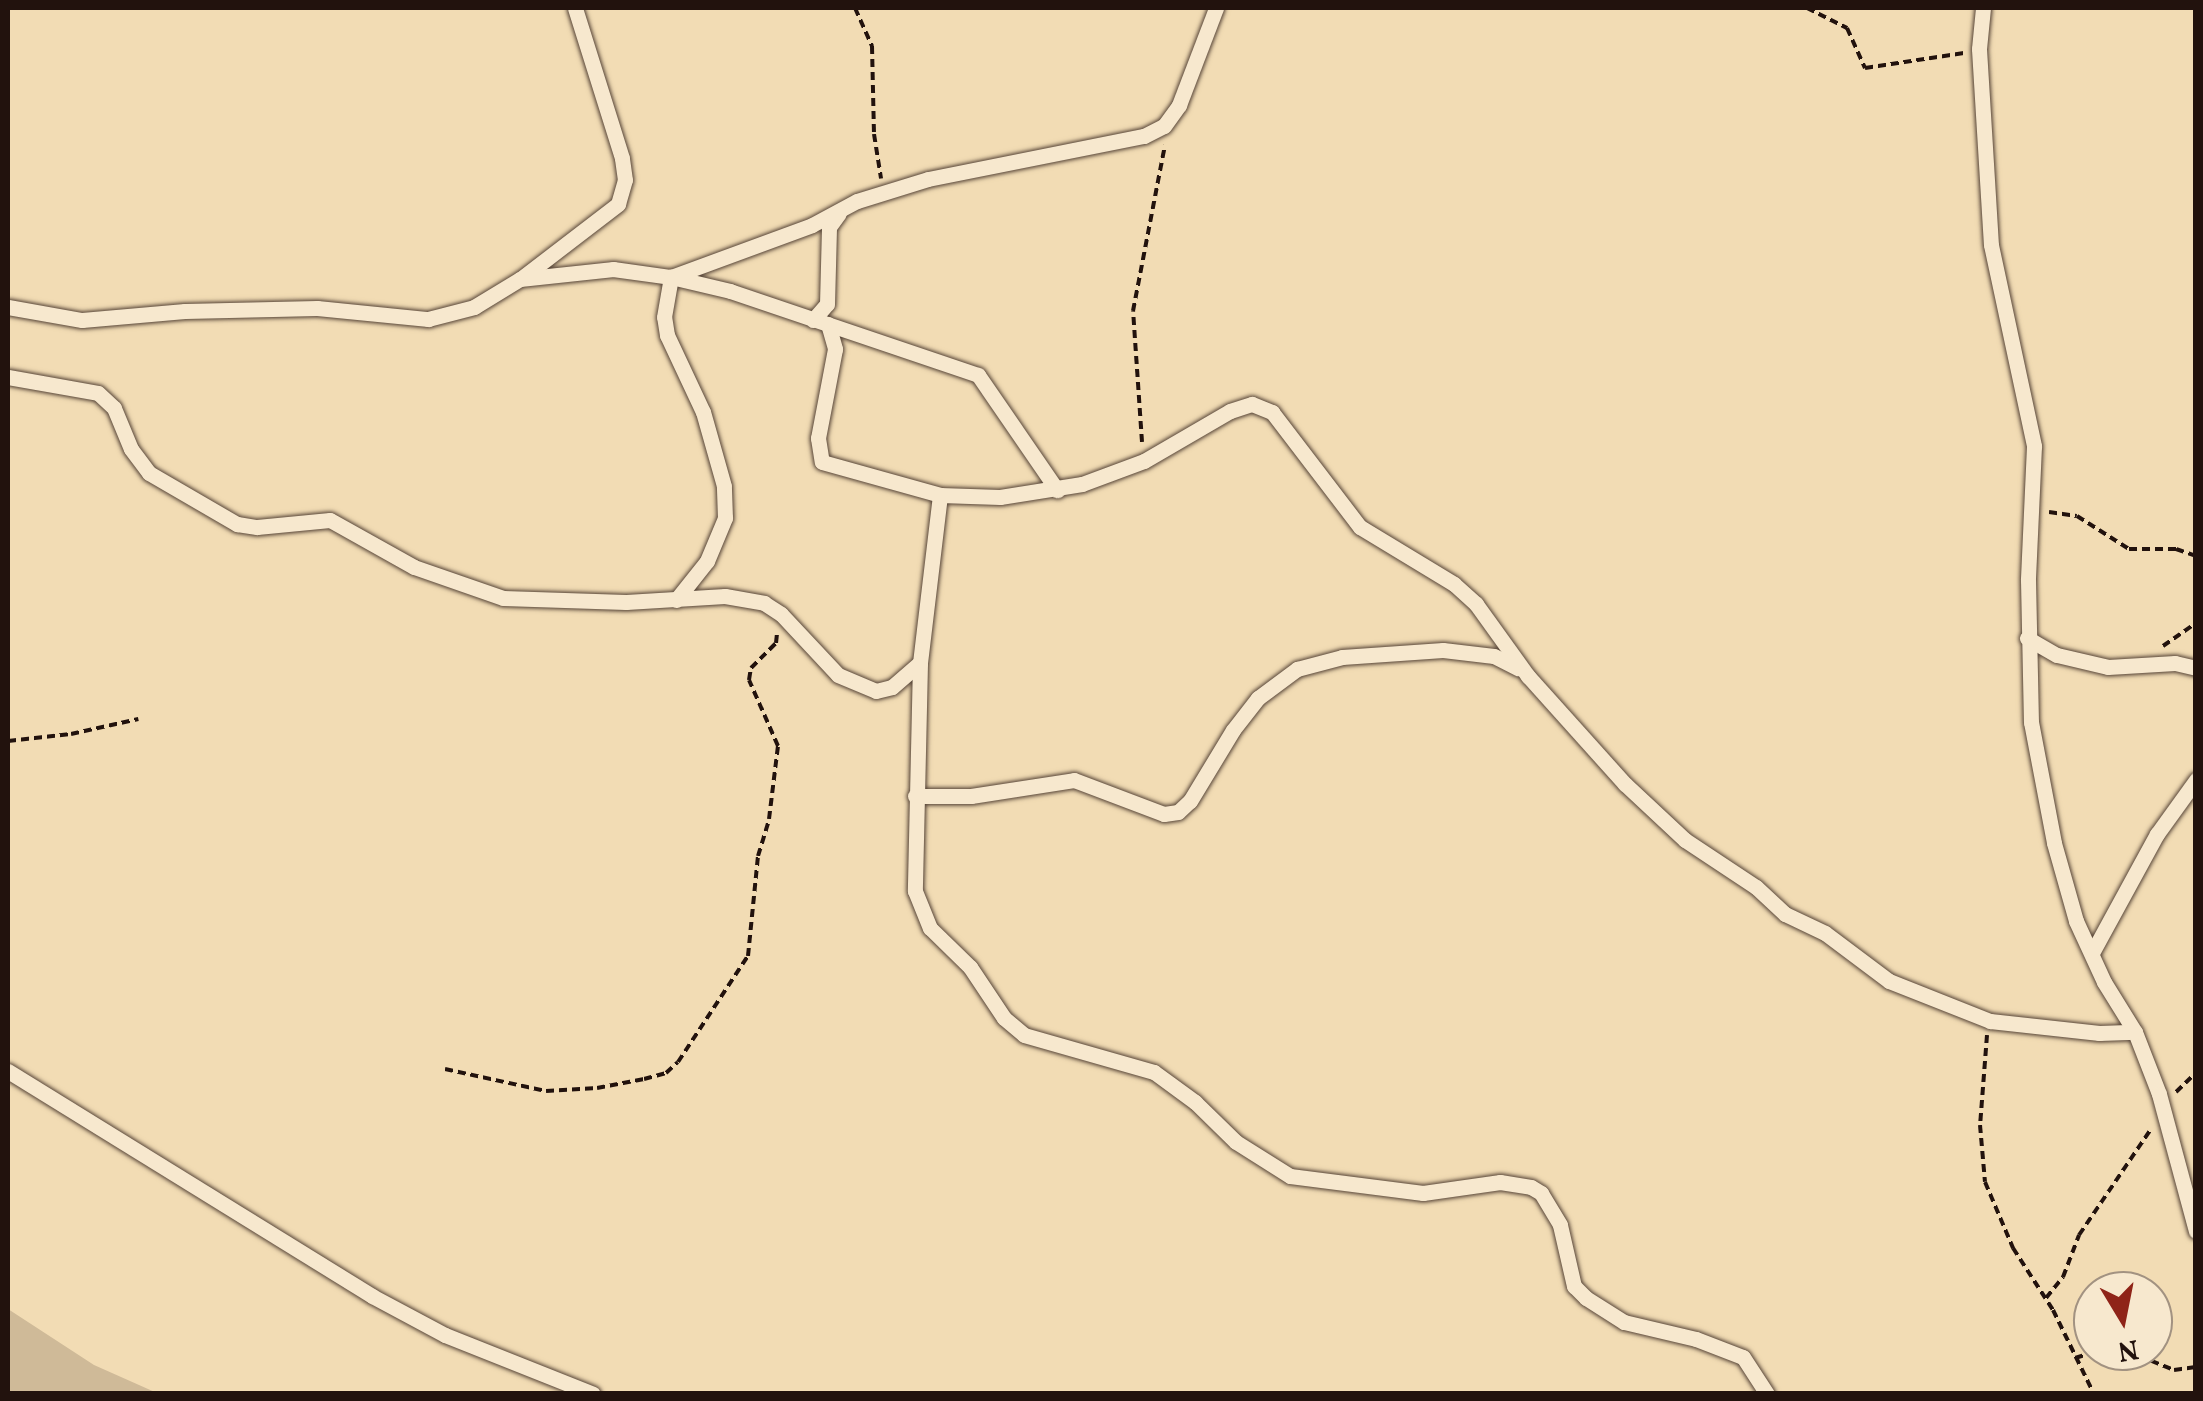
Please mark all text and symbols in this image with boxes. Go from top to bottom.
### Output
north arrow [2073,1271,2173,1371]
text: N [2115,1328,2141,1370]

